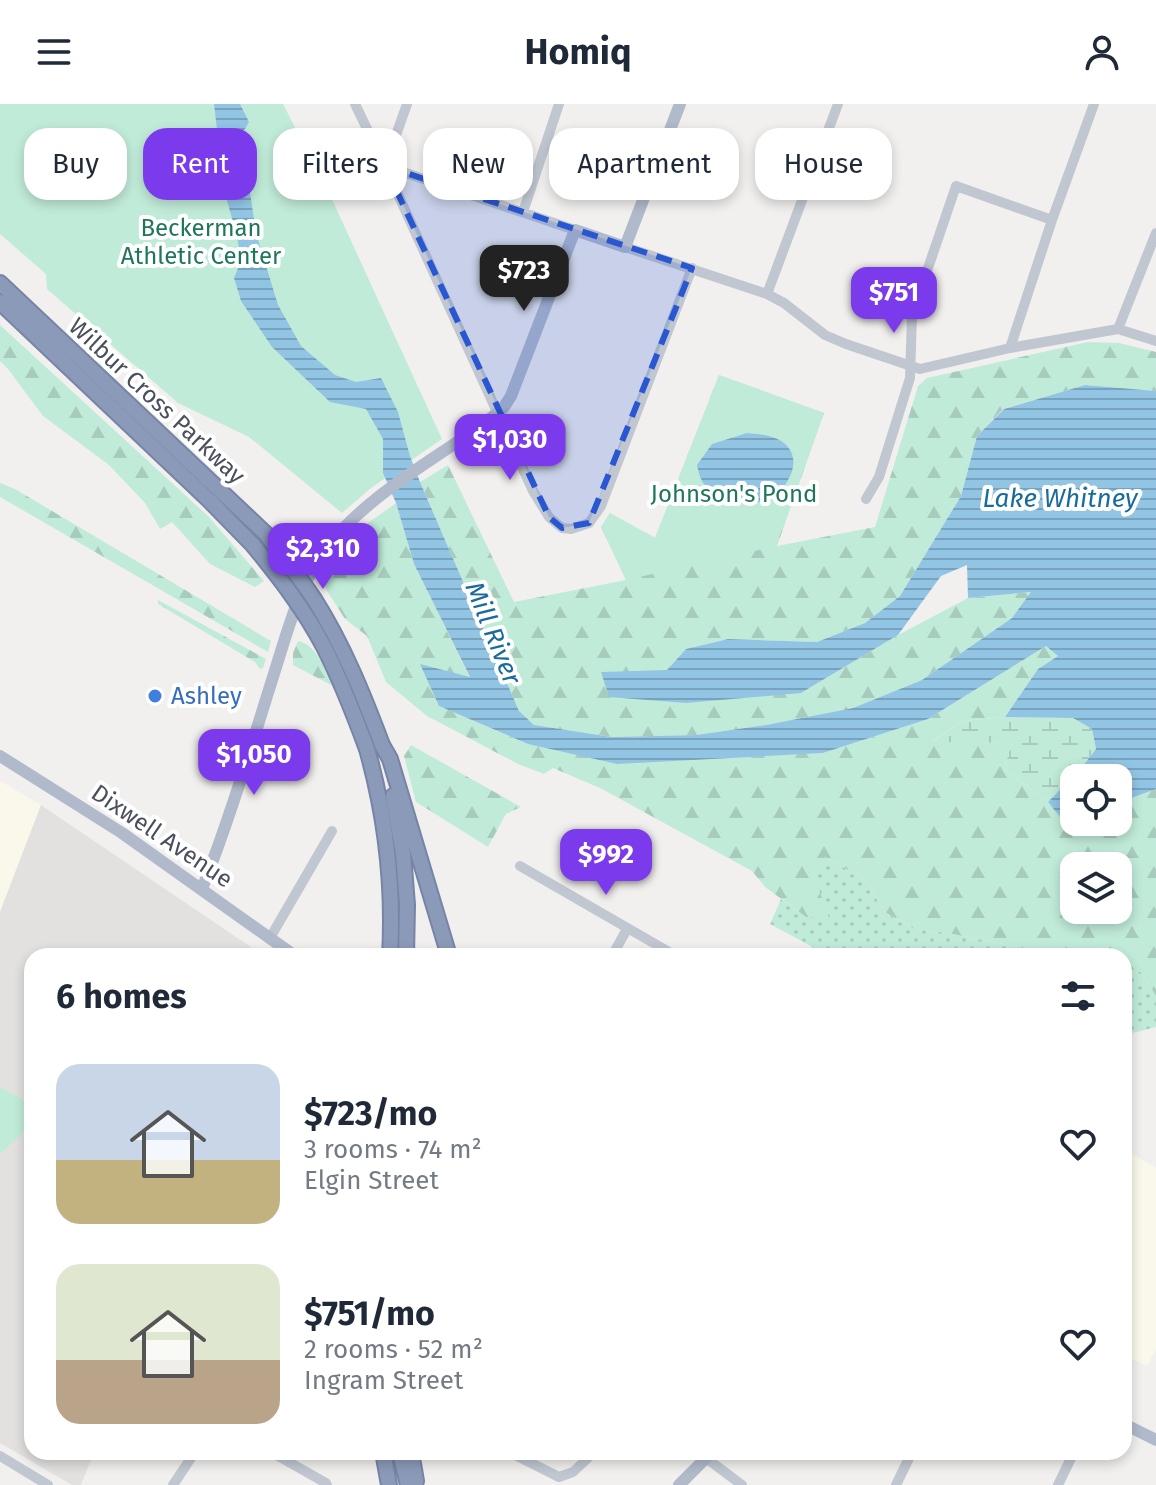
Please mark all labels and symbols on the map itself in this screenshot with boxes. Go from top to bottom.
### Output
park label: Beckerman Athletic Center [121,214,282,270]
pin: $723 [477,245,571,313]
pin: $751 [847,267,941,335]
street label: Wilbur Cross Parkway [63,312,251,490]
pin: $1,030 [445,414,575,482]
park label: Johnson's Pond [651,480,817,508]
water label: Lake Whitney [982,483,1139,514]
pin: $2,310 [258,523,388,591]
water label: Mill River [458,577,528,690]
place label: Ashley [171,682,242,710]
marker: Ashley [146,687,164,705]
pin: $1,050 [189,729,319,797]
street label: Dixwell Avenue [86,778,238,894]
pin: $992 [559,829,653,897]

